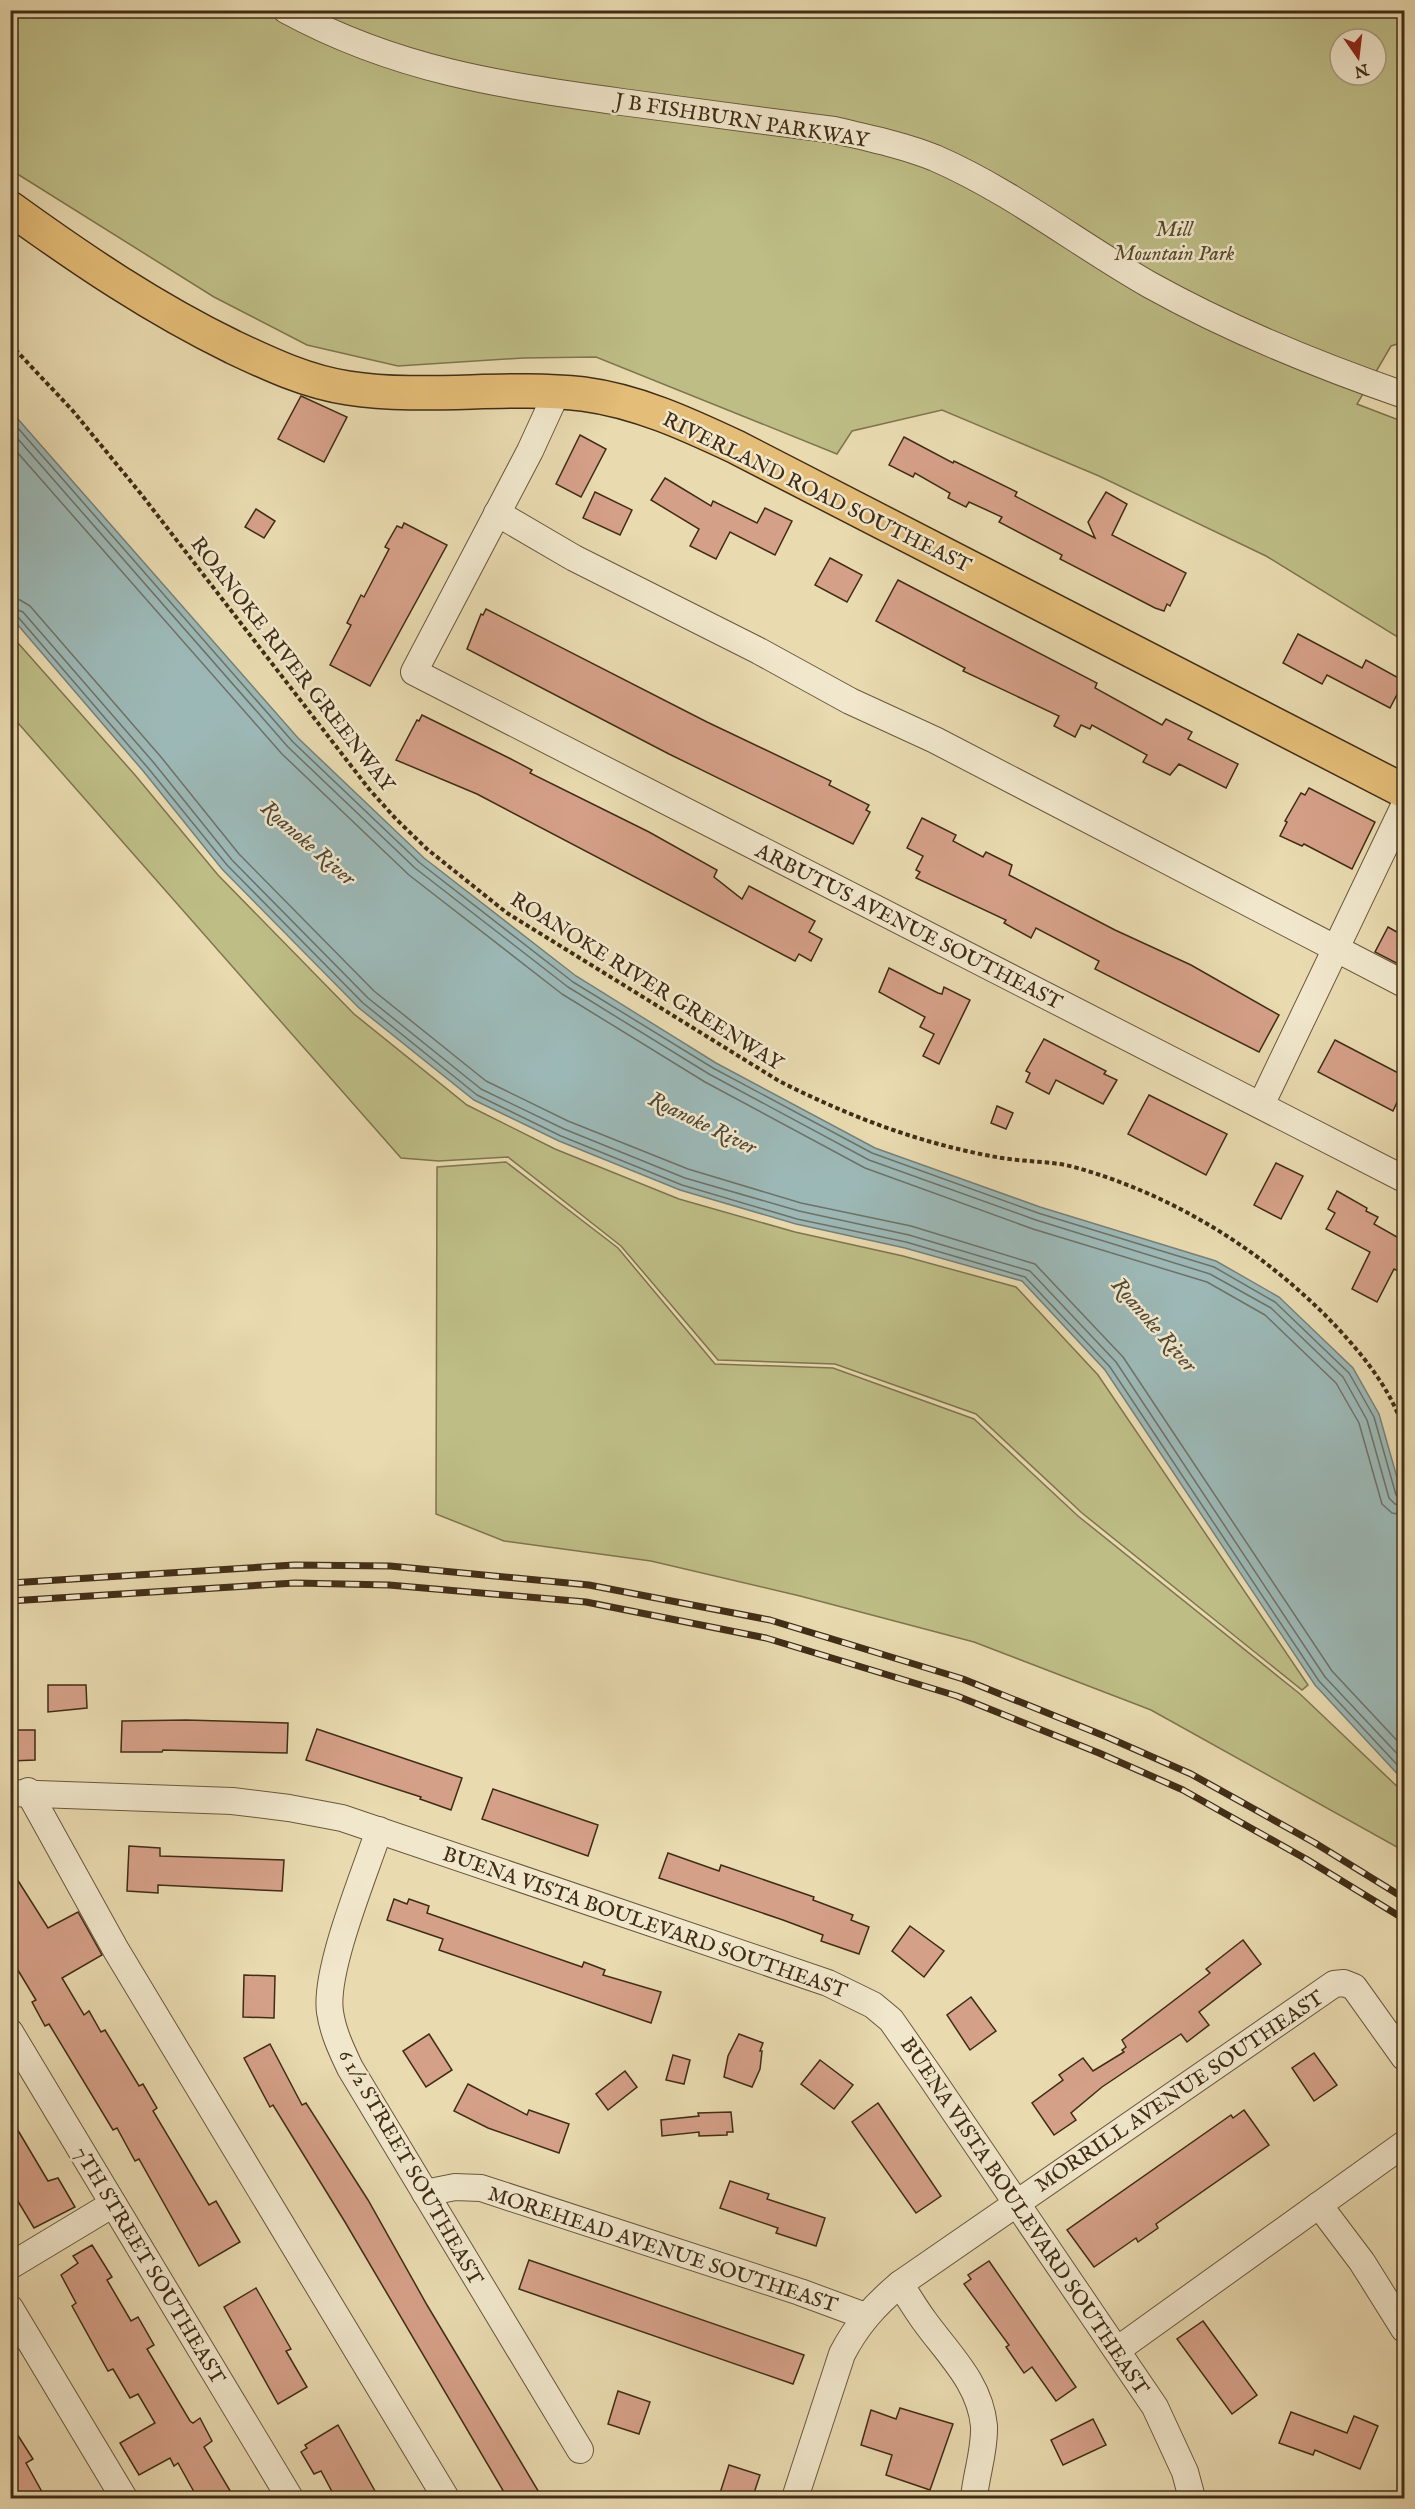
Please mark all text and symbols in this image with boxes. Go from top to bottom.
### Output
north arrow [1328,27,1388,87]
text: N [1352,58,1371,81]
street label: J B FISHBURN PARKWAY [611,88,872,155]
park label: Mill Mountain Park [1114,217,1235,268]
street label: RIVERLAND ROAD SOUTHEAST [658,407,976,580]
street label: ROANOKE RIVER GREENWAY [184,532,401,799]
water label: Roanoke River [254,795,362,893]
street label: ARBUTUS AVENUE SOUTHEAST [749,838,1067,1017]
street label: ROANOKE RIVER GREENWAY [505,887,789,1079]
water label: Roanoke River [643,1086,762,1163]
water label: Roanoke River [1105,1272,1203,1380]
street label: BUENA VISTA BOULEVARD SOUTHEAST [439,1841,851,2006]
street label: MORRILL AVENUE SOUTHEAST [1030,1985,1330,2199]
street label: BUENA VISTA BOULEVARD SOUTHEAST [893,2033,1154,2402]
street label: 6 1/2 STREET SOUTHEAST [331,2045,489,2291]
street label: 7TH STREET SOUTHEAST [67,2142,231,2390]
street label: MOREHEAD AVENUE SOUTHEAST [484,2181,841,2320]

